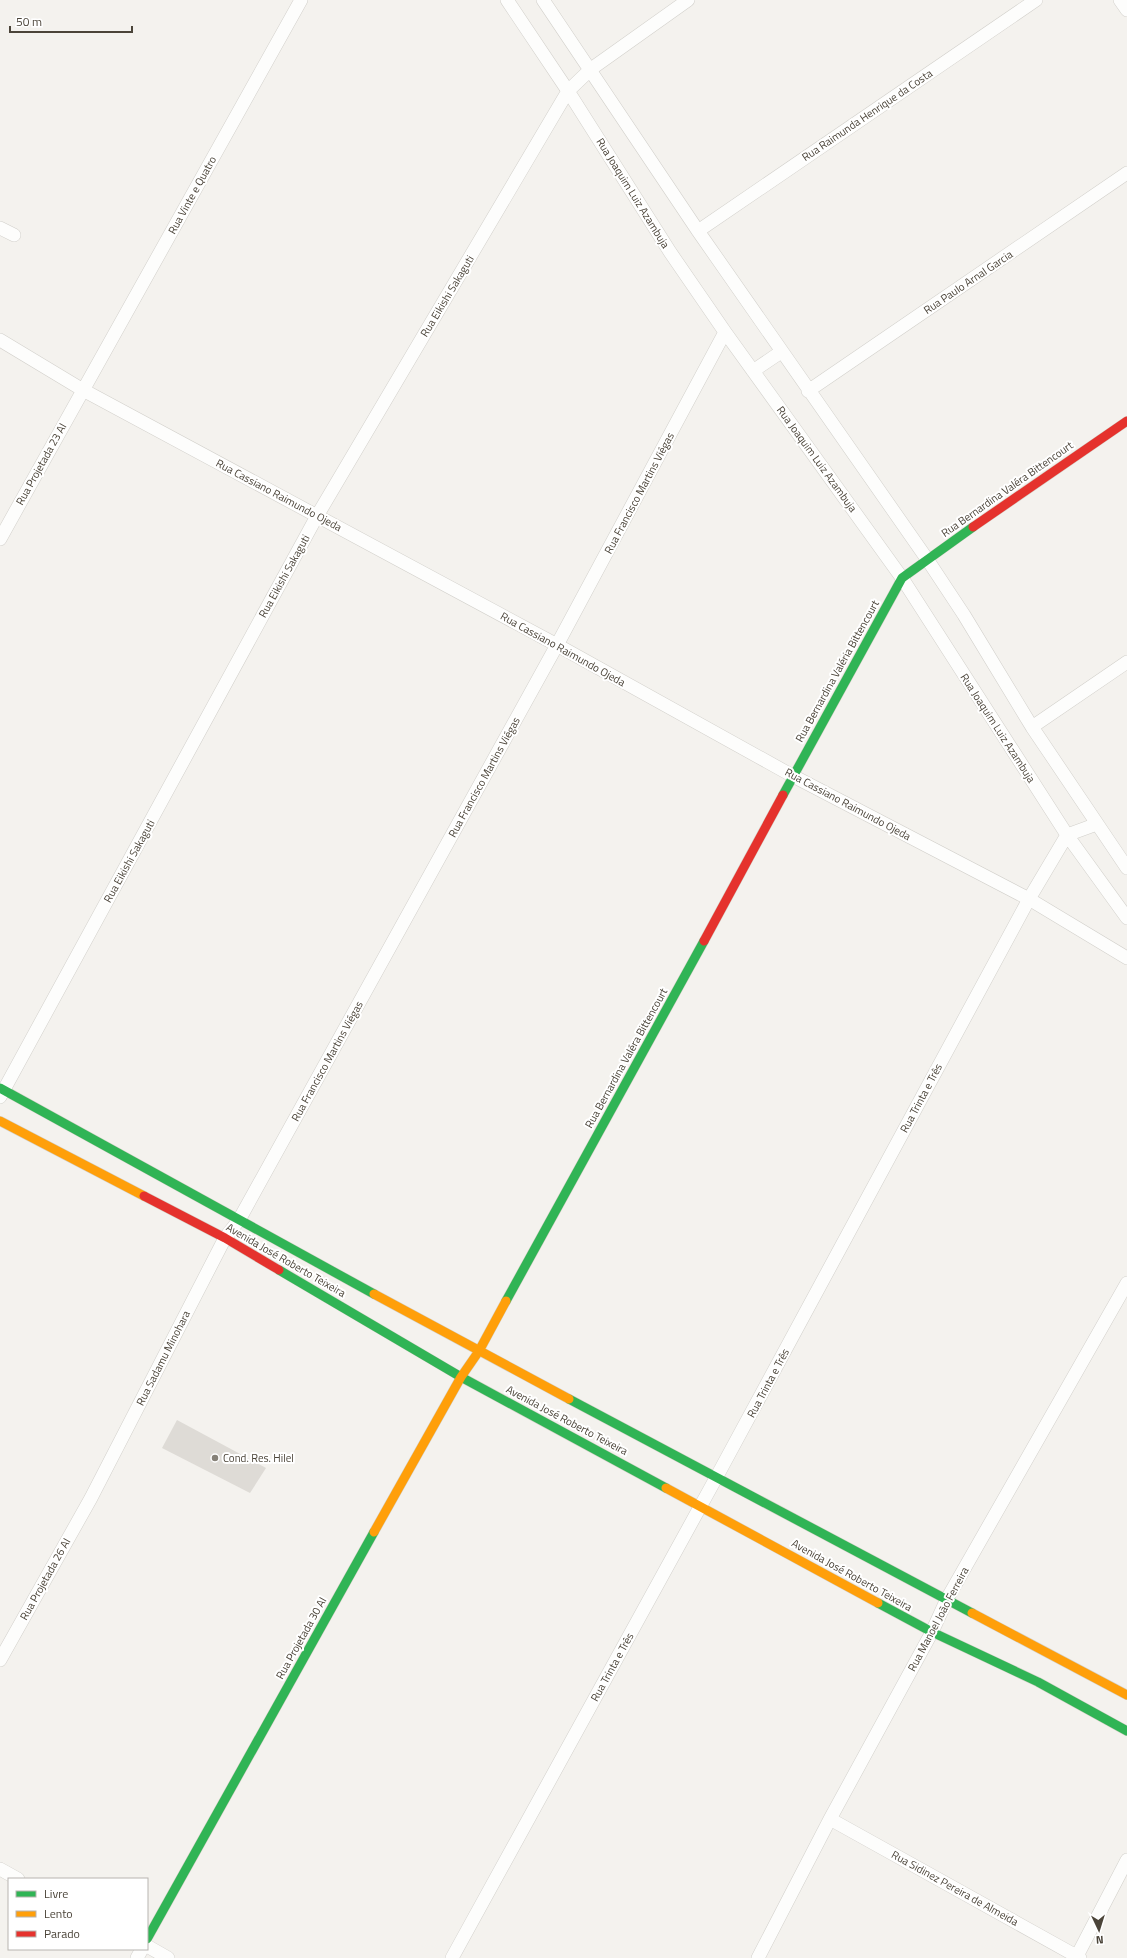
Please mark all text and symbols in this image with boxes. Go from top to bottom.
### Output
scale bar [10,8,132,34]
text: 50 m [16,12,42,31]
street label: Rua Raimunda Henrique da Costa [798,65,936,165]
street label: Rua Joaquim Luiz Azambuja [592,135,674,252]
street label: Rua Vinte e Quatro [164,153,220,237]
street label: Rua Paulo Arnal Garcia [920,246,1016,318]
street label: Rua Eikishi Sakaguti [416,252,478,340]
street label: Rua Joaquim Luiz Azambuja [773,403,861,516]
street label: Rua Projetada 23 AI [12,420,70,508]
street label: Rua Francisco Martins Viégas [600,429,678,557]
street label: Rua Bernardina Valéra Bittencourt [938,437,1076,541]
street label: Rua Cassiano Raimundo Ojeda [213,455,345,535]
street label: Rua Eikishi Sakaguti [255,532,313,620]
street label: Rua Bernardina Valéria Bittencourt [791,597,883,745]
street label: Rua Cassiano Raimundo Ojeda [498,608,629,690]
street label: Rua Joaquim Luiz Azambuja [957,670,1040,786]
street label: Rua Francisco Martins Viégas [444,714,524,840]
street label: Rua Cassiano Raimundo Ojeda [782,764,914,844]
street label: Rua Eikishi Sakaguti [100,817,158,905]
street label: Rua Bernardina Valéra Bittencourt [581,985,671,1131]
street label: Rua Francisco Martins Viégas [287,998,367,1124]
street label: Rua Trinta e Três [896,1061,946,1135]
street label: Avenida José Roberto Teixeira [223,1219,349,1301]
street label: Rua Sadamu Minohara [132,1307,194,1408]
street label: Rua Trinta e Três [743,1346,793,1420]
street label: Avenida José Roberto Teixeira [503,1381,631,1459]
place label: Cond. Res. Hilel [223,1450,294,1466]
marker: Cond. Res. Hilel [210,1453,220,1463]
street label: Rua Projetada 26 AI [16,1535,74,1623]
street label: Avenida José Roberto Teixeira [789,1535,916,1615]
street label: Rua Manoel João Ferreira [904,1564,973,1674]
street label: Rua Projetada 30 AI [272,1594,330,1682]
street label: Rua Trinta e Três [586,1630,638,1704]
street label: Rua Sidinez Pereira de Almeida [889,1846,1022,1930]
legend [8,1878,148,1950]
text: Livre [44,1884,68,1903]
text: Lento [44,1904,73,1923]
north arrow [1079,1910,1119,1950]
text: Parado [44,1924,80,1943]
text: N [1095,1932,1104,1948]

